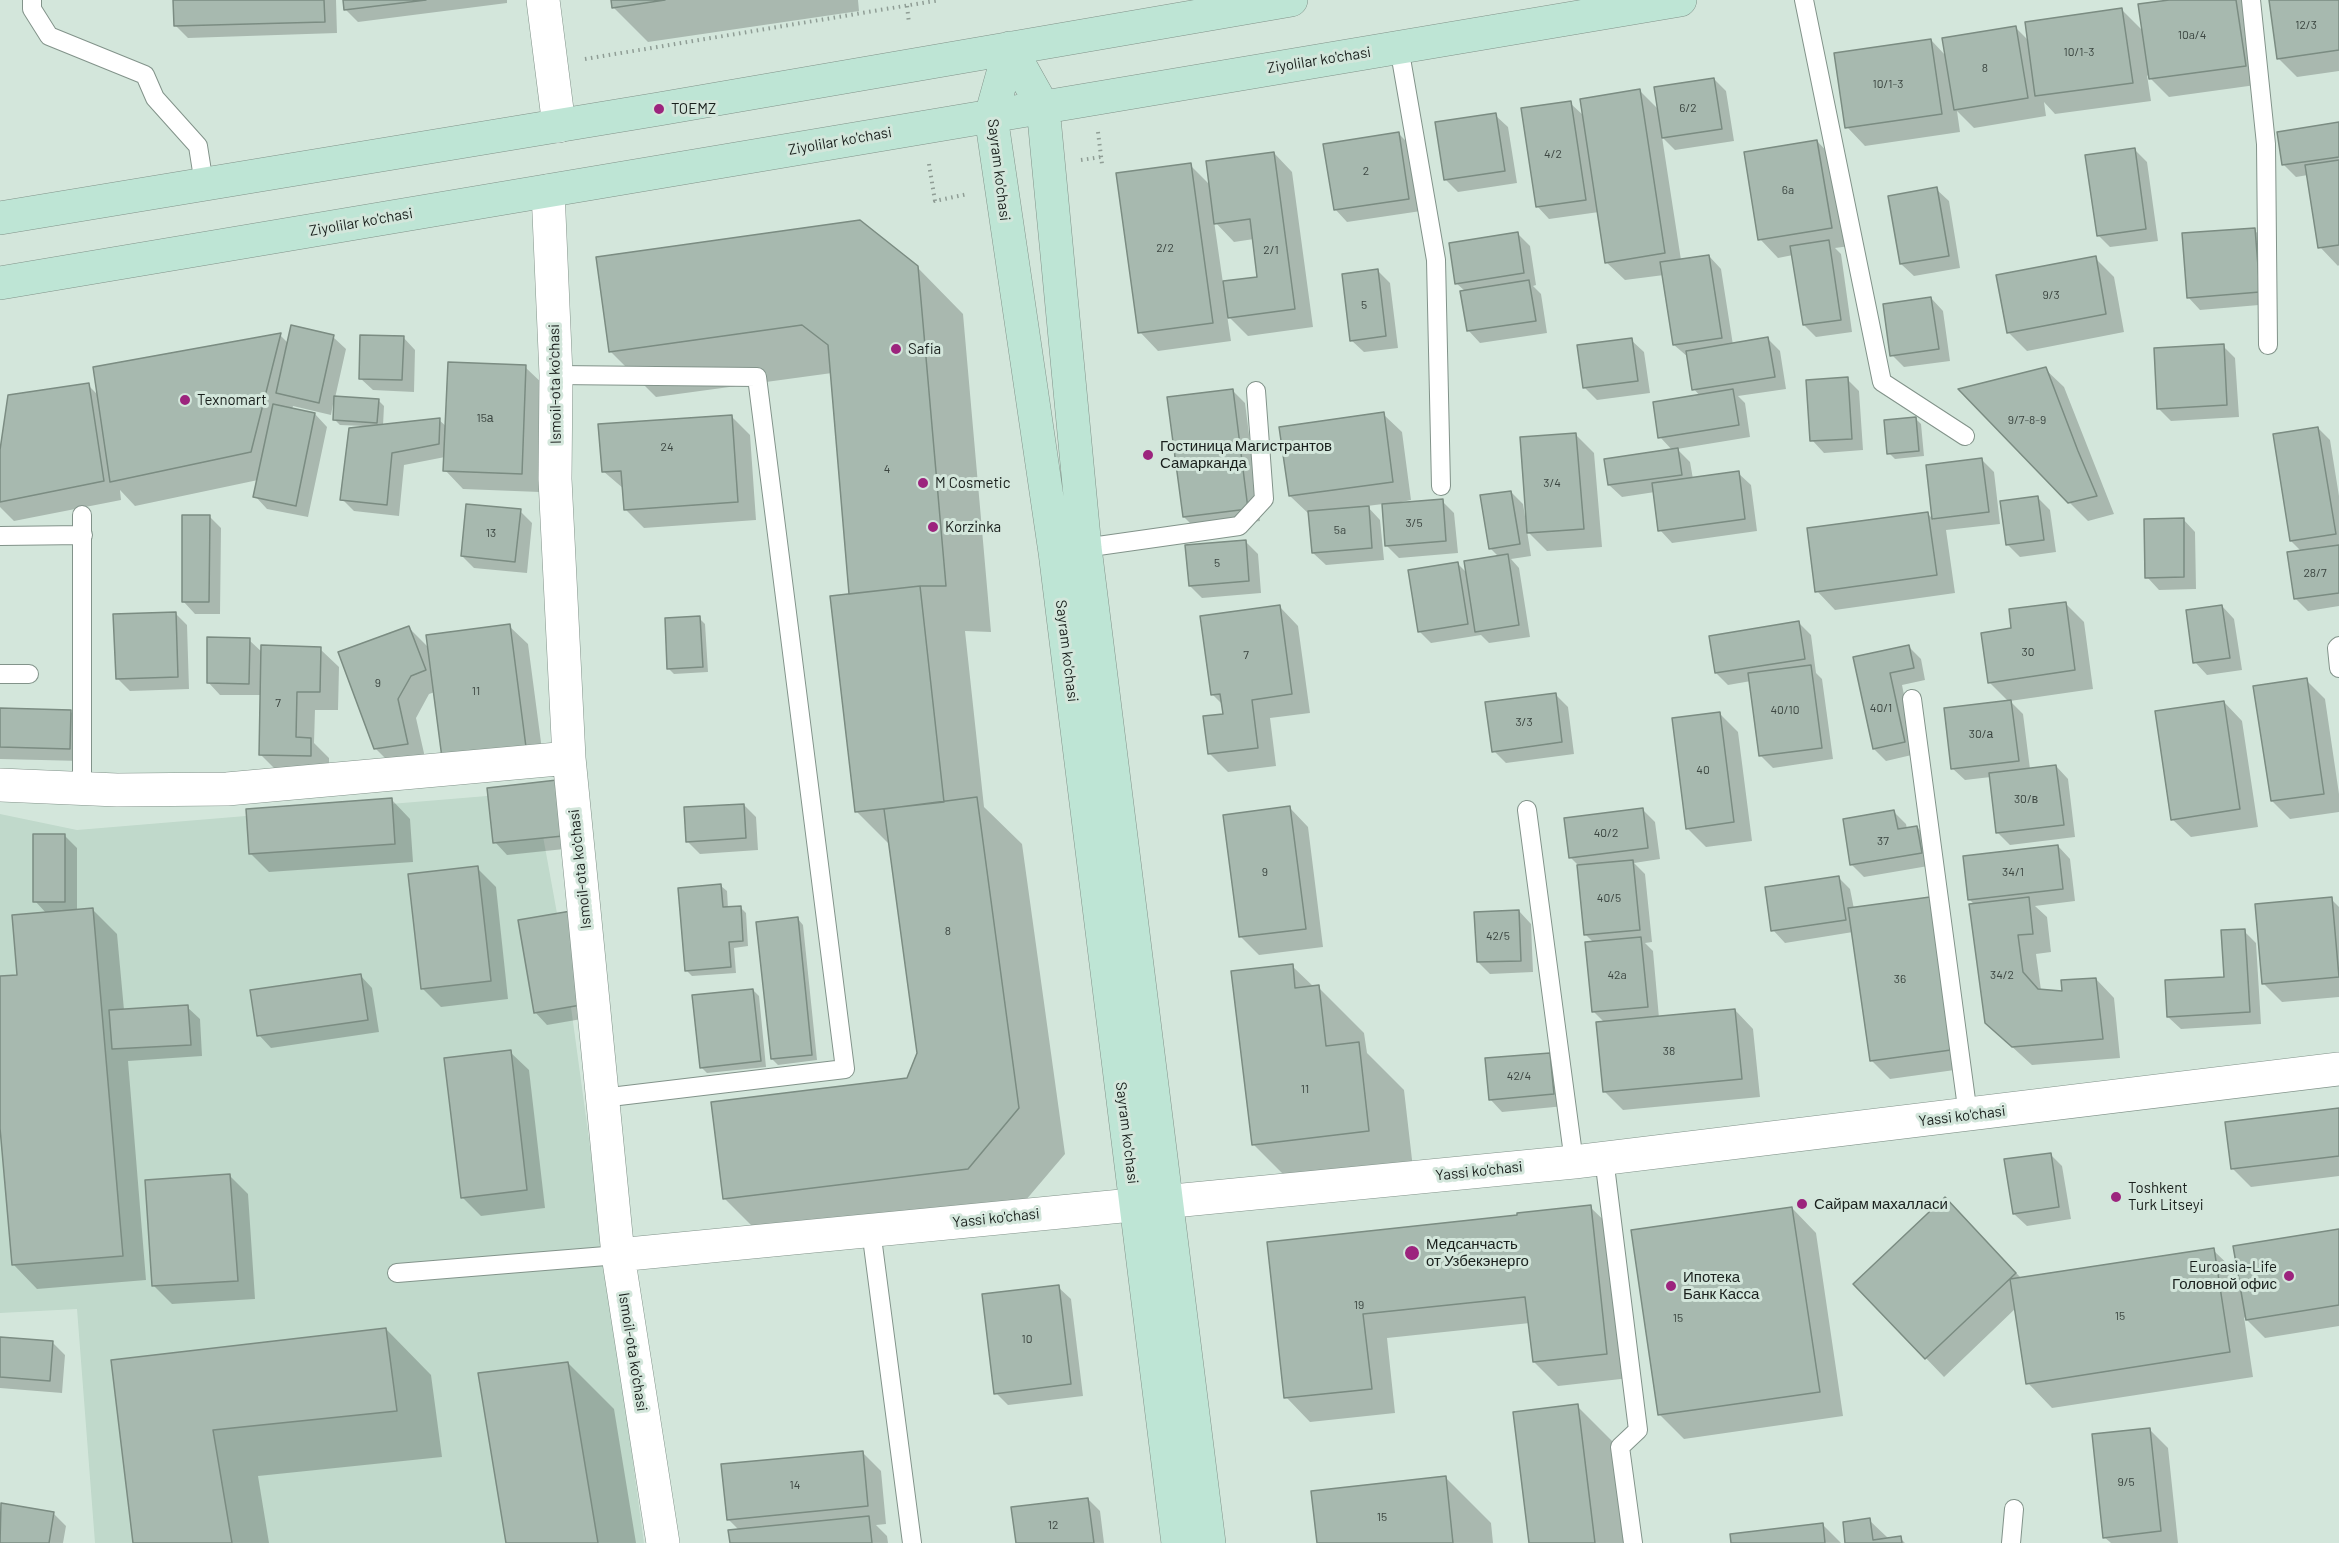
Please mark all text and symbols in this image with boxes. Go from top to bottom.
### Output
house number: 12/3 [2295,18,2317,32]
house number: 10a/4 [2178,28,2206,42]
street label: Ziyolilar ko'chasi [1266,43,1372,77]
house number: 10/1-3 [2064,45,2094,59]
house number: 8 [1982,61,1988,75]
house number: 10/1-3 [1873,77,1903,91]
place label: TOEMZ [671,100,716,118]
house number: 6/2 [1679,101,1697,115]
marker: TOEMZ [652,102,666,116]
street label: Sayram ko'chasi [984,118,1014,222]
street label: Ziyolilar ko'chasi [787,123,893,159]
house number: 4/2 [1544,147,1562,161]
house number: 2 [1363,164,1369,178]
house number: 6a [1782,183,1794,197]
street label: Ziyolilar ko'chasi [308,204,414,240]
house number: 2/2 [1156,241,1174,255]
house number: 2/1 [1263,243,1279,257]
house number: 9/3 [2042,288,2060,302]
house number: 5 [1361,298,1367,312]
street label: Ismoil-ota ko'chasi [545,324,565,444]
place label: Safia [908,340,941,358]
marker: Safia [889,342,903,356]
place label: Texnomart [197,391,267,409]
marker: Texnomart [178,393,192,407]
house number: 15а [476,411,494,425]
house number: 9/7-8-9 [2008,413,2046,427]
place label: Гостиница Магистрантов Самарканда [1160,437,1332,472]
house number: 24 [660,440,674,454]
marker: Гостиница Магистрантов Самарканда [1141,448,1155,462]
house number: 4 [884,462,890,476]
place label: M Cosmetic [935,474,1010,492]
marker: M Cosmetic [916,476,930,490]
house number: 3/4 [1543,476,1561,490]
house number: 3/5 [1405,516,1423,530]
place label: Korzinka [945,518,1001,536]
marker: Korzinka [926,520,940,534]
house number: 5a [1334,523,1346,537]
house number: 13 [486,526,496,540]
house number: 5 [1214,556,1220,570]
house number: 28/7 [2303,566,2327,580]
street label: Sayram ko'chasi [1052,599,1082,703]
house number: 30 [2022,645,2034,659]
house number: 7 [1243,648,1249,662]
house number: 9 [375,676,381,690]
house number: 11 [472,684,480,698]
house number: 7 [275,696,281,710]
house number: 40/1 [1870,701,1892,715]
house number: 40/10 [1770,703,1800,717]
house number: 3/3 [1515,715,1533,729]
house number: 30/а [1969,727,1993,741]
house number: 40 [1696,763,1710,777]
house number: 30/в [2014,792,2038,806]
street label: Ismoil-ota ko'chasi [565,808,595,930]
house number: 40/2 [1594,826,1618,840]
house number: 37 [1877,834,1889,848]
house number: 9 [1262,865,1268,879]
house number: 34/1 [2002,865,2024,879]
house number: 40/5 [1597,891,1621,905]
house number: 8 [945,924,951,938]
house number: 42/5 [1486,929,1510,943]
house number: 42a [1607,968,1627,982]
house number: 34/2 [1990,968,2014,982]
house number: 36 [1894,972,1906,986]
house number: 38 [1663,1044,1675,1058]
house number: 42/4 [1507,1069,1531,1083]
street label: Sayram ko'chasi [1112,1081,1142,1185]
house number: 11 [1301,1082,1309,1096]
street label: Yassi ko'chasi [1917,1102,2007,1130]
street label: Yassi ko'chasi [1435,1157,1523,1185]
place label: Toshkent Turk Litseyi [2128,1179,2203,1214]
marker: Toshkent Turk Litseyi [2109,1190,2123,1204]
place label: Сайрам махалласи [1814,1195,1948,1213]
marker: Сайрам махалласи [1795,1197,1809,1211]
street label: Yassi ko'chasi [952,1204,1040,1232]
place label: Медсанчасть от Узбекэнерго [1426,1235,1529,1270]
marker: Медсанчасть от Узбекэнерго [1403,1244,1421,1262]
place label: Euroasia-Life Головной офис [2172,1258,2277,1293]
place label: Ипотека Банк Касса [1683,1268,1759,1303]
marker: Euroasia-Life Головной офис [2282,1269,2296,1283]
marker: Ипотека Банк Касса [1664,1279,1678,1293]
street label: Ismoil-ota ko'chasi [615,1291,651,1413]
house number: 19 [1354,1298,1364,1312]
house number: 15 [2115,1309,2125,1323]
house number: 15 [1673,1311,1683,1325]
house number: 10 [1022,1332,1032,1346]
house number: 9/5 [2117,1475,2135,1489]
house number: 14 [790,1478,800,1492]
house number: 15 [1377,1510,1387,1524]
house number: 12 [1048,1518,1058,1532]

